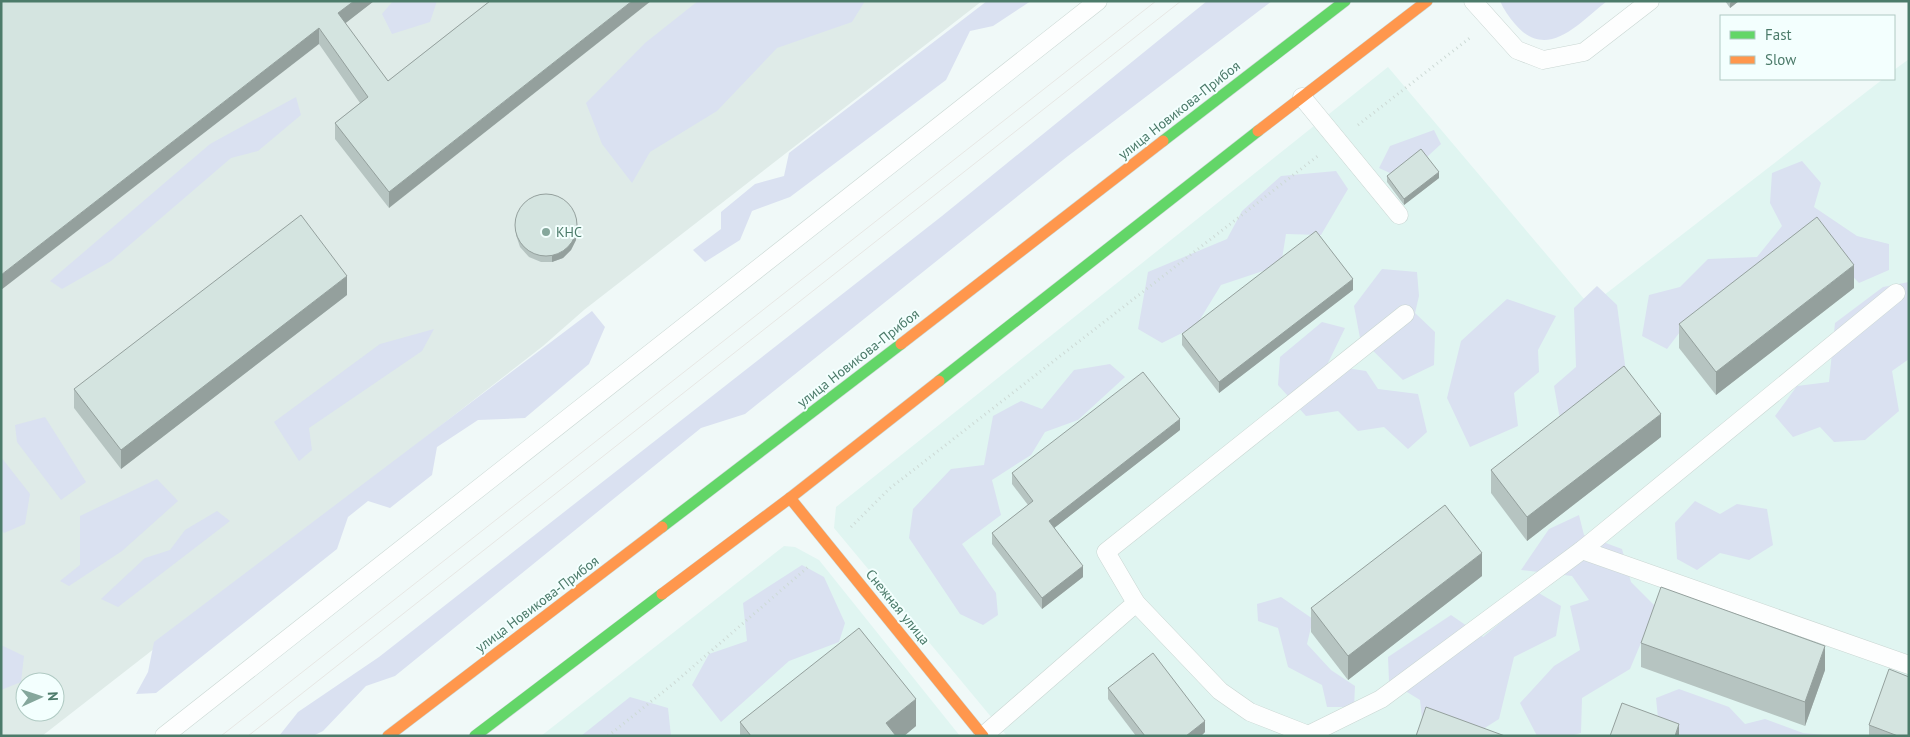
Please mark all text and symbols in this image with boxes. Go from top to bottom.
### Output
legend [1720,15,1895,80]
text: Fast [1765,25,1792,44]
text: Slow [1765,50,1796,69]
street label: улица Новикова-Прибоя [1114,57,1244,163]
place label: КНС [556,223,582,241]
marker: КНС [540,226,552,238]
street label: улица Новикова-Прибоя [793,305,923,411]
street label: улица Новикова-Прибоя [472,552,602,656]
street label: Снежная улица [862,565,934,649]
north arrow [15,672,65,722]
text: N [44,691,62,701]

